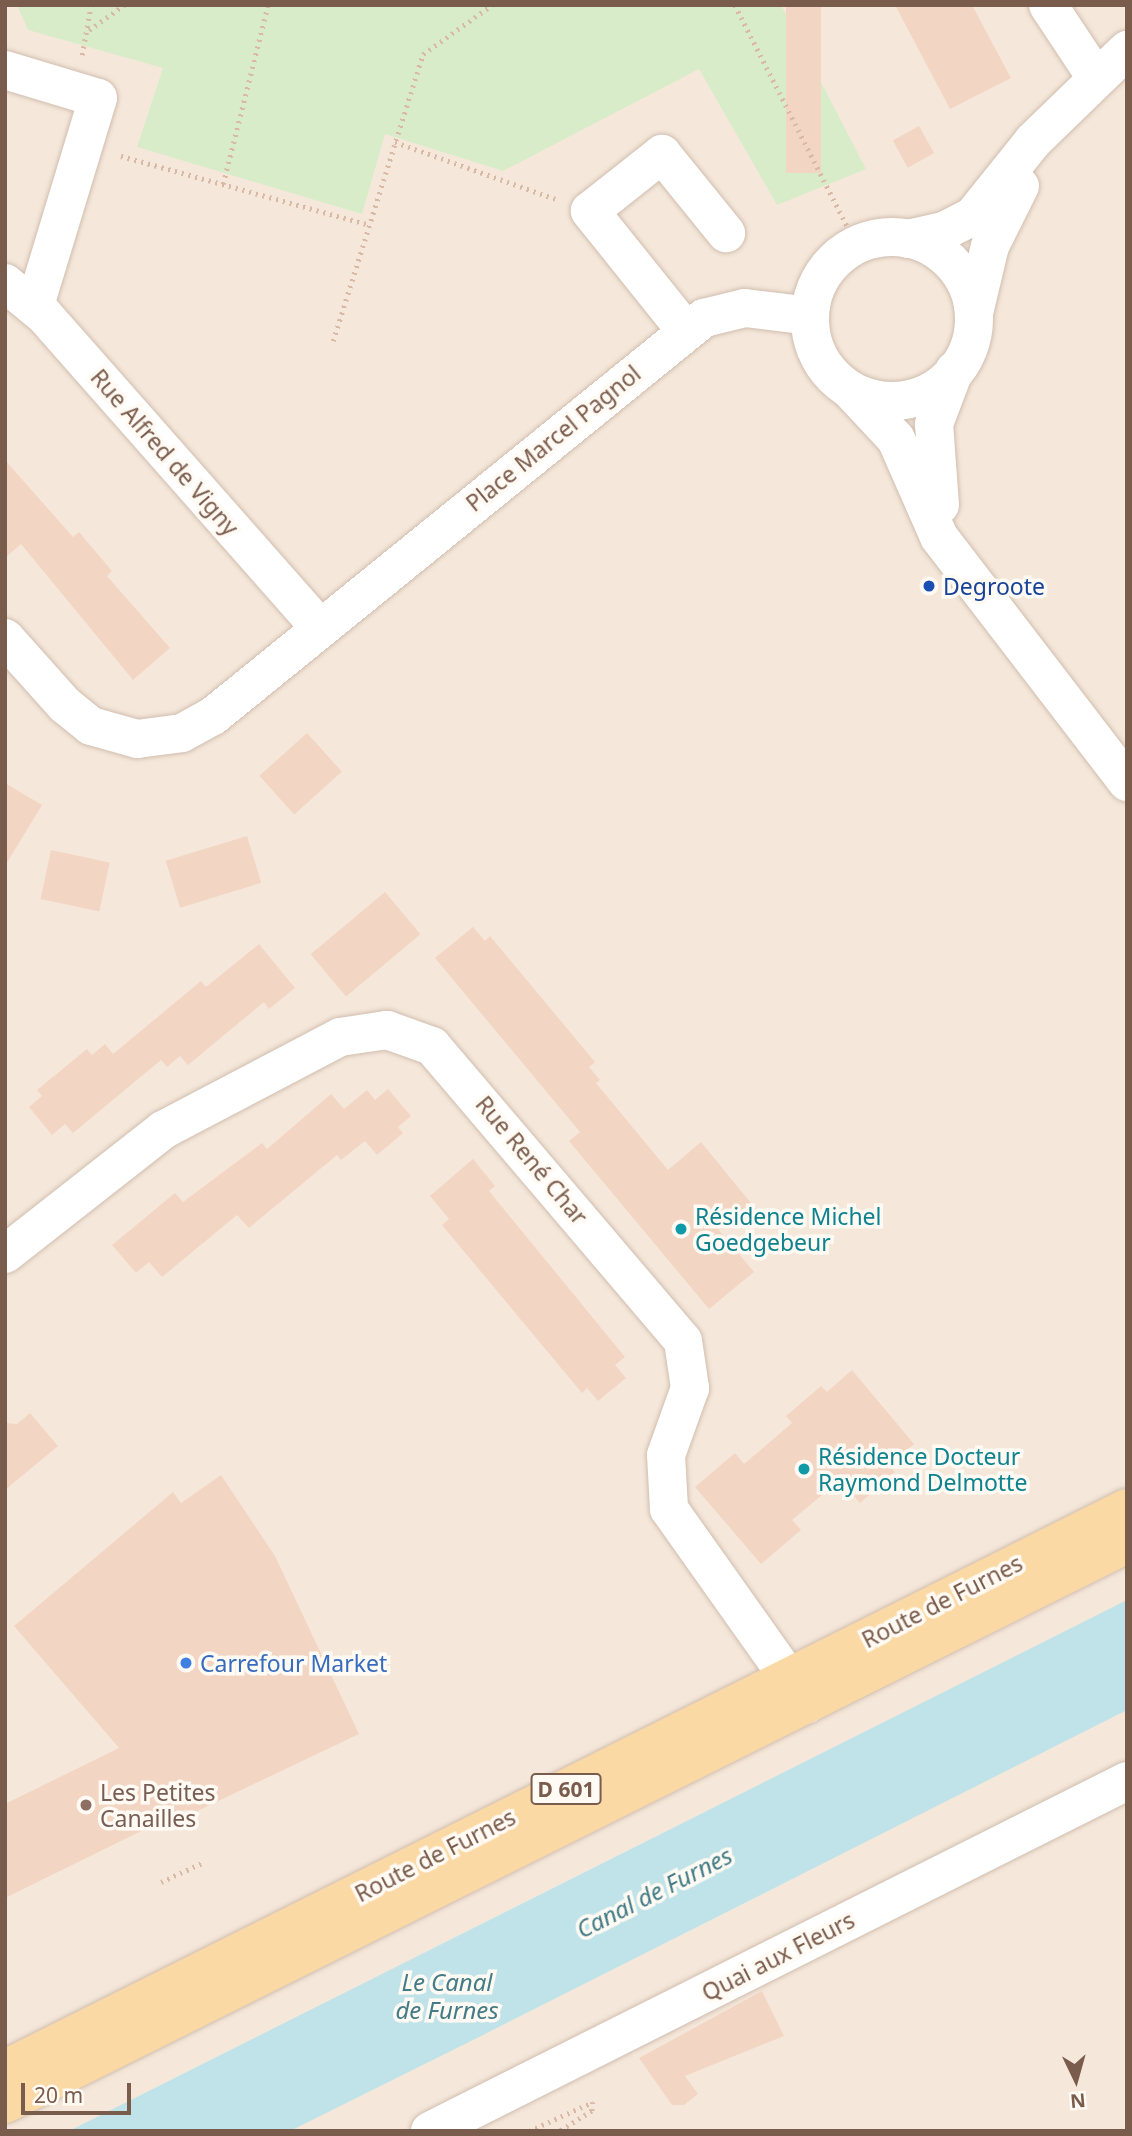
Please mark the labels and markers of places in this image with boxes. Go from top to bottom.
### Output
place label: Degroote [943,572,1045,600]
marker: Degroote [921,578,937,594]
place label: Résidence Michel Goedgebeur [695,1202,882,1256]
marker: Résidence Michel Goedgebeur [673,1221,689,1237]
place label: Résidence Docteur Raymond Delmotte [818,1442,1027,1496]
marker: Résidence Docteur Raymond Delmotte [796,1461,812,1477]
place label: Carrefour Market [200,1649,387,1677]
marker: Carrefour Market [178,1655,194,1671]
place label: Les Petites Canailles [100,1778,215,1832]
marker: Les Petites Canailles [78,1797,94,1813]

